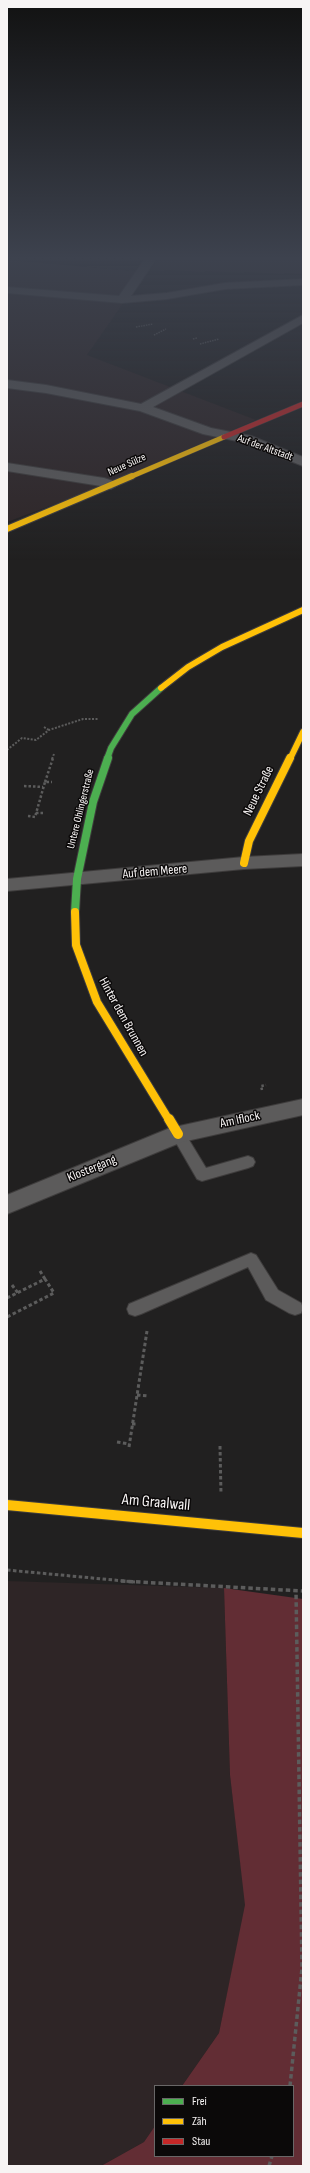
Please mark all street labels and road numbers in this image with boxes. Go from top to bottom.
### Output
street label: Auf der Altstadt [236,432,294,464]
street label: Neue Sülze [106,451,148,479]
street label: Neue Straße [240,764,278,818]
street label: Untere Ohlingerstraße [65,768,97,850]
street label: Auf dem Meere [122,861,188,883]
street label: Hinter dem Brunnen [95,975,151,1059]
street label: Am Iflock [219,1108,261,1132]
street label: Klostergang [65,1152,119,1186]
street label: Am Graalwall [121,1490,191,1516]

